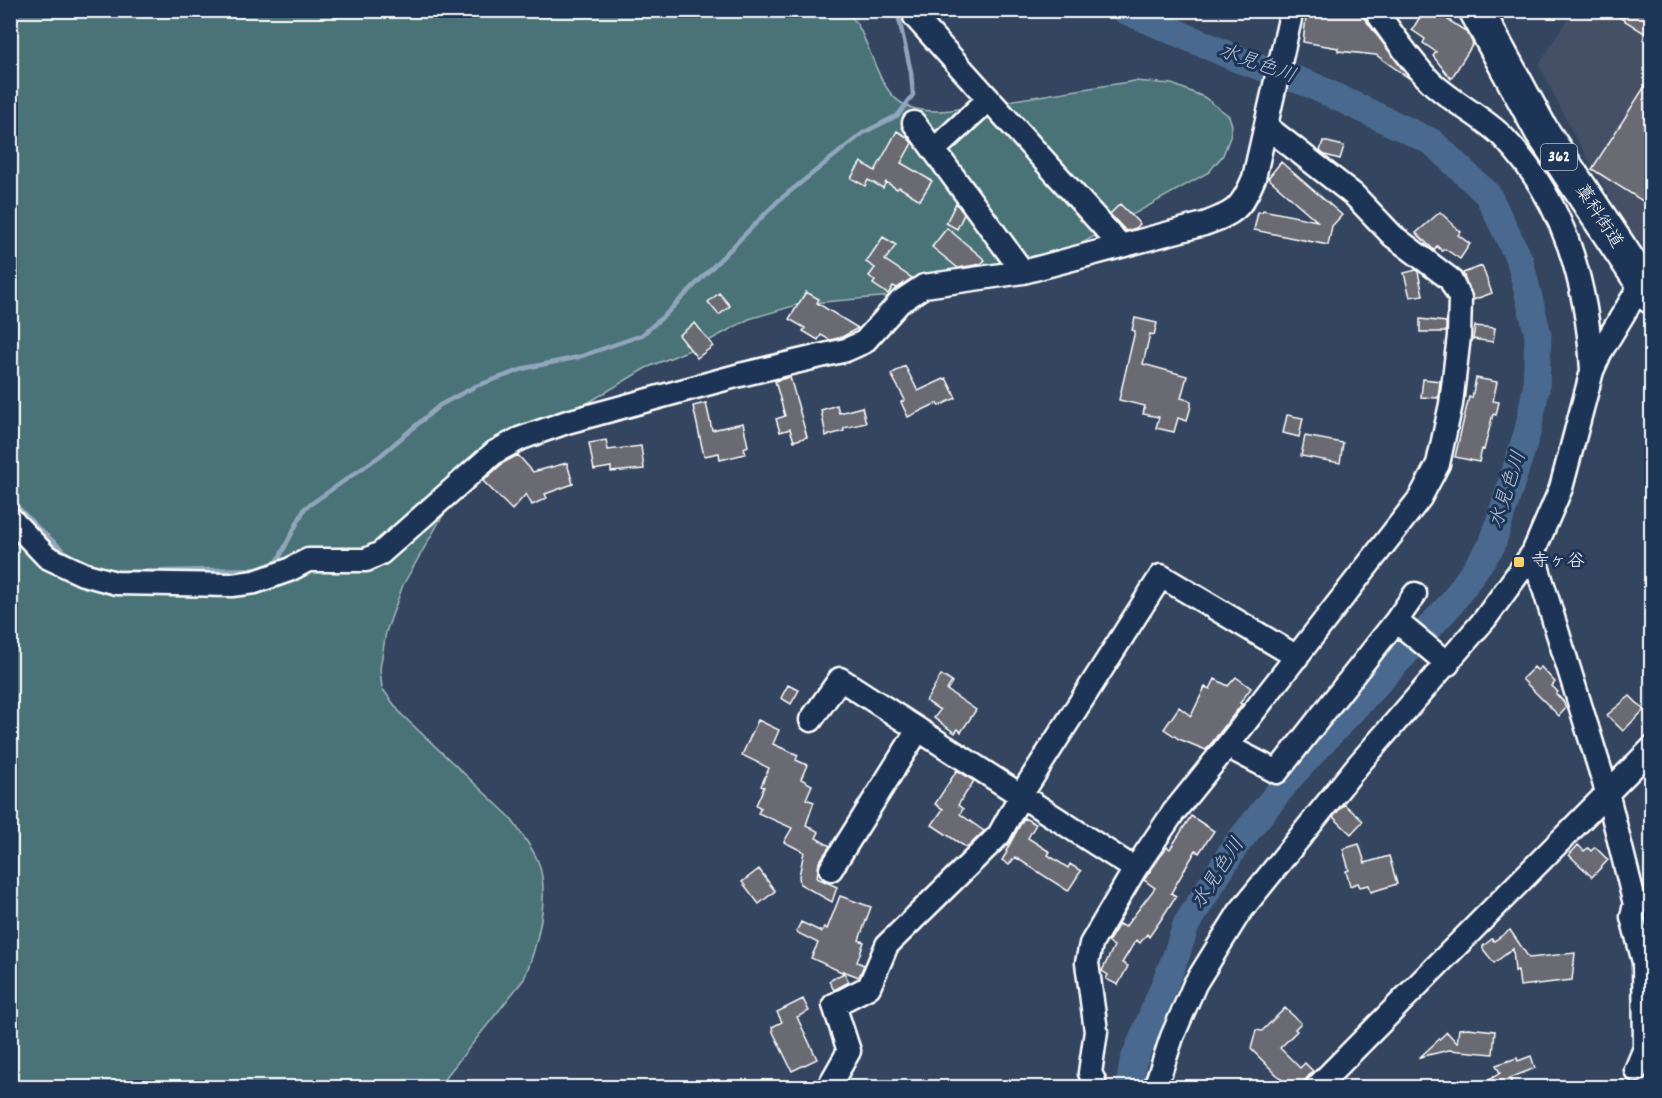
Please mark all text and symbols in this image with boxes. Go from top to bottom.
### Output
water label: 水見色川 [1215,38,1299,92]
road number: 362 [1541,144,1577,170]
street label: 藁科街道 [1568,180,1628,254]
water label: 水見色川 [1483,448,1535,532]
place label: 寺ヶ谷 [1531,550,1585,575]
marker: 寺ヶ谷 [1512,555,1526,569]
water label: 水見色川 [1185,833,1253,915]

